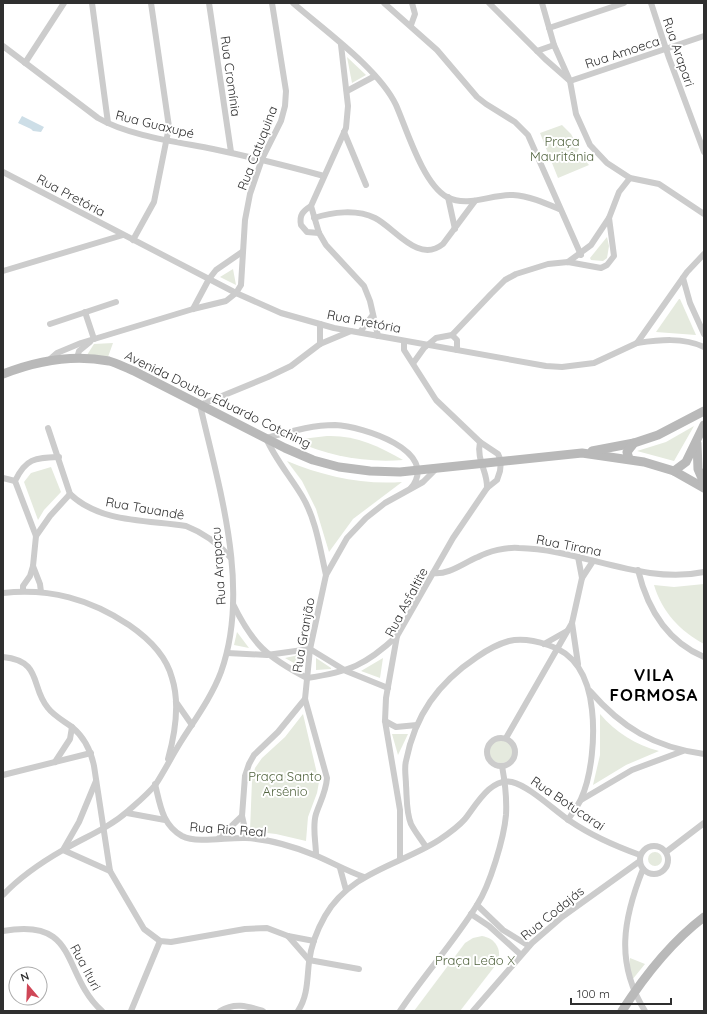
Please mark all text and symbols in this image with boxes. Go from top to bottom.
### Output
street label: Rua Arapari [660,15,698,89]
street label: Rua Amoeca [583,32,661,72]
street label: Rua Cromínia [217,35,245,117]
street label: Rua Catuquina [234,104,280,192]
street label: Rua Guaxupé [114,106,196,142]
park label: Praça Mauritânia [530,133,594,164]
street label: Rua Pretória [34,170,108,220]
street label: Rua Pretória [326,306,402,336]
street label: Avenida Doutor Eduardo Cotching [122,347,314,451]
street label: Rua Tauandê [104,493,186,523]
street label: Rua Arapaçu [207,526,229,606]
street label: Rua Tirana [535,531,603,559]
street label: Rua Asfaltite [381,565,431,639]
street label: Rua Granjão [289,596,317,674]
district label: VILA FORMOSA [610,664,698,705]
park label: Praça Santo Arsênio [248,768,322,799]
street label: Rua Botucarai [528,772,608,834]
street label: Rua Rio Real [189,818,267,840]
street label: Rua Codajás [517,883,587,943]
street label: Rua Ituri [67,941,105,993]
park label: Praça Leão X [435,952,515,968]
north arrow [8,966,48,1006]
text: N [19,969,31,984]
scale bar [571,980,671,1006]
text: 100 m [577,986,610,1001]

